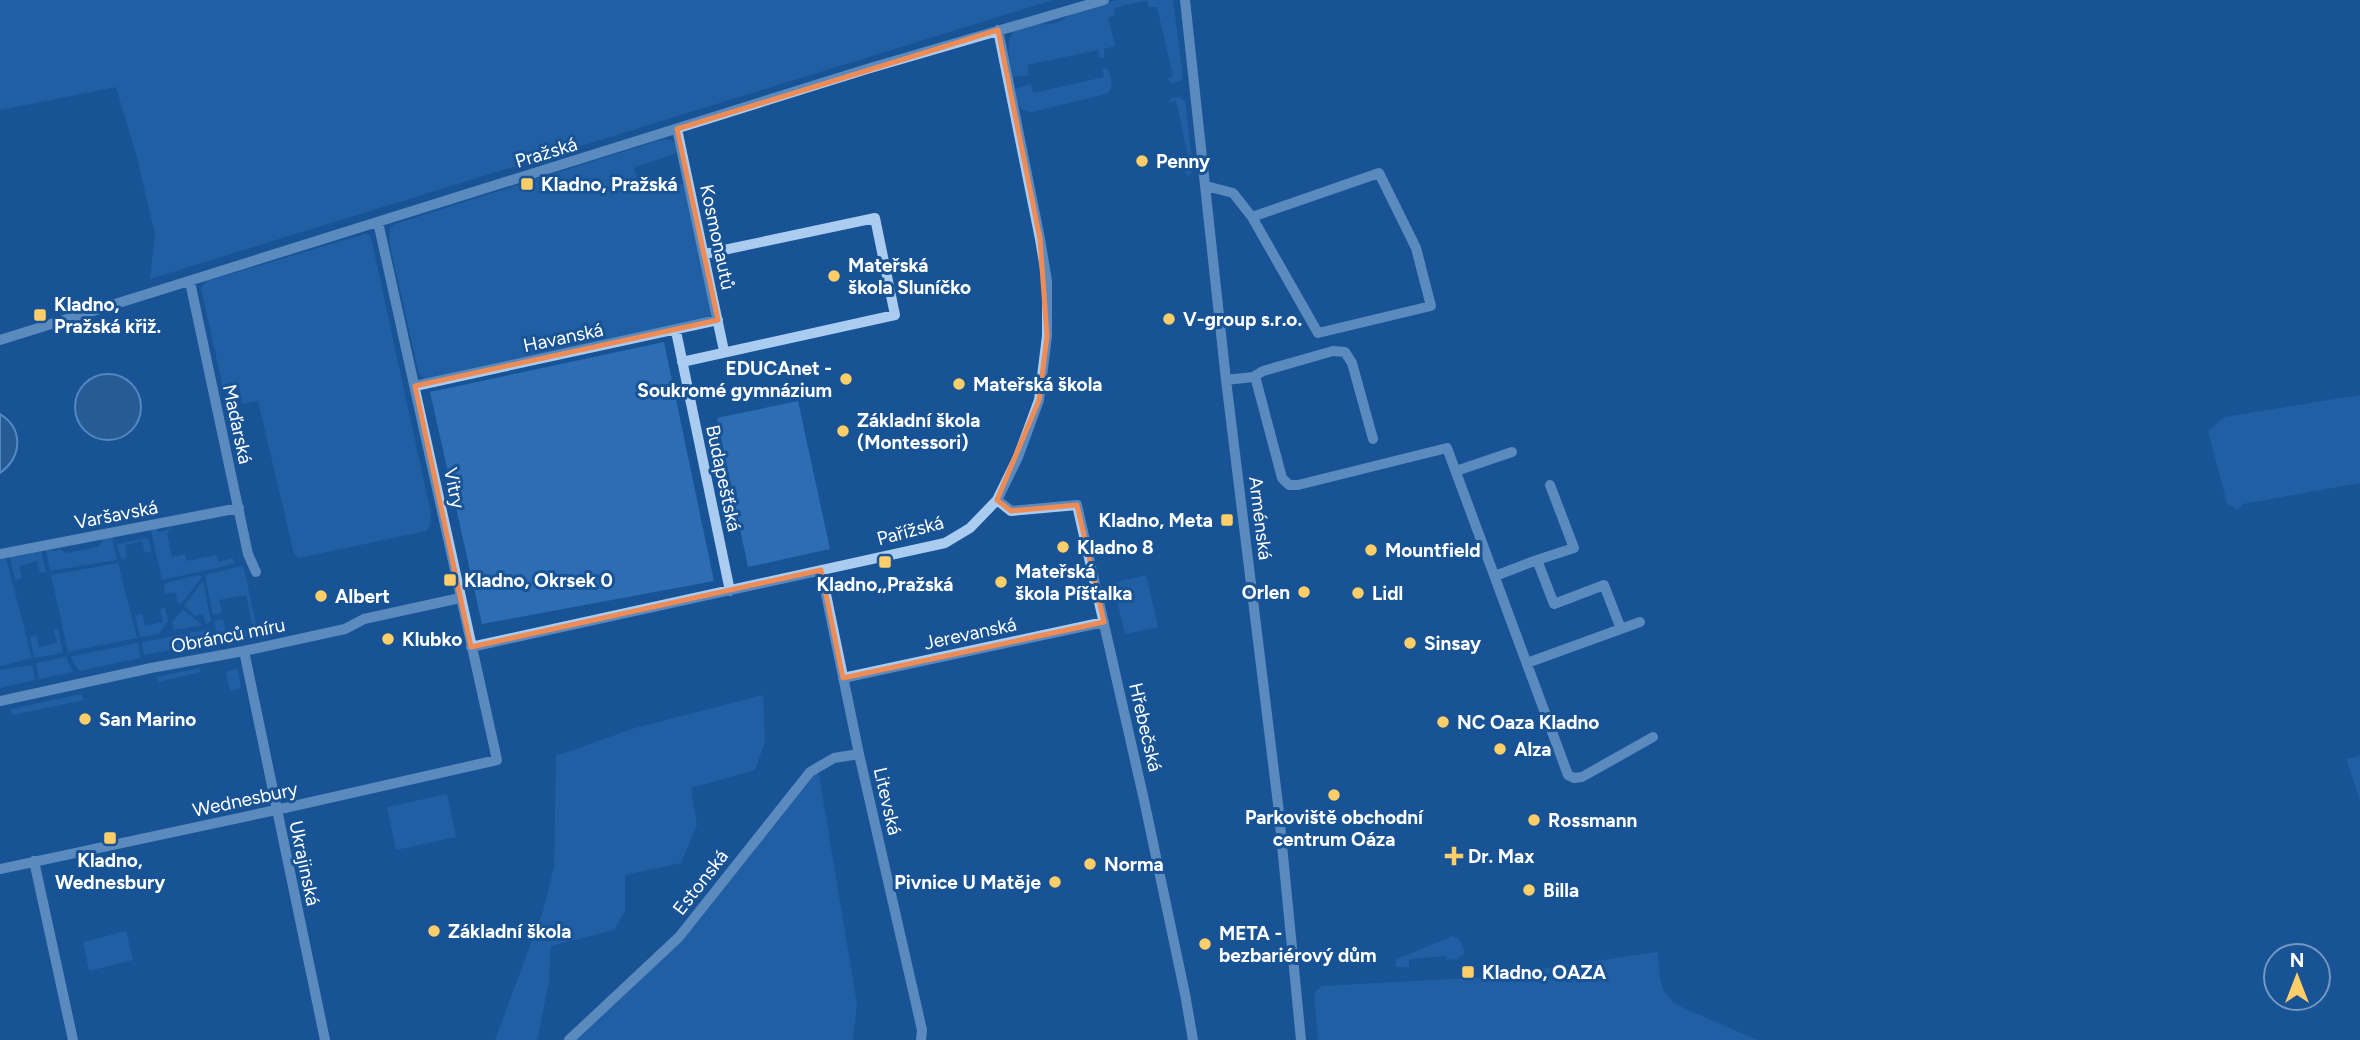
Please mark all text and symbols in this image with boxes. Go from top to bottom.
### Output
street label: Pražská [512,132,580,173]
place label: Penny [1156,150,1210,173]
marker: Penny [1134,153,1150,169]
place label: Kladno, Pražská [541,173,677,196]
marker: Kladno, Pražská [519,176,535,192]
street label: Kosmonautů [695,182,740,292]
place label: Mateřská škola Sluníčko [848,254,971,299]
marker: Mateřská škola Sluníčko [826,268,842,284]
place label: Kladno, Pražská křiž. [54,293,161,338]
marker: Kladno, Pražská křiž. [32,307,48,323]
place label: V-group s.r.o. [1183,308,1302,331]
marker: V-group s.r.o. [1161,311,1177,327]
street label: Havanská [521,318,605,357]
place label: EDUCAnet - Soukromé gymnázium [637,357,832,402]
marker: EDUCAnet - Soukromé gymnázium [838,371,854,387]
place label: Mateřská škola [973,373,1102,396]
marker: Mateřská škola [951,376,967,392]
street label: Maďarská [218,382,257,466]
place label: Základní škola (Montessori) [857,409,980,454]
street label: Budapešťská [701,423,746,533]
marker: Základní škola (Montessori) [835,423,851,439]
street label: Vitry [439,466,470,511]
street label: Arménská [1244,475,1277,561]
street label: Varšavská [72,495,160,534]
place label: Kladno, Meta [1099,509,1213,532]
street label: Pařížská [874,511,946,550]
marker: Kladno, Meta [1219,512,1235,528]
place label: Kladno 8 [1077,536,1154,559]
marker: Kladno 8 [1055,539,1071,555]
place label: Mountfield [1385,539,1481,562]
marker: Mountfield [1363,542,1379,558]
marker: Kladno,,Pražská [877,554,893,570]
place label: Mateřská škola Píšťalka [1015,560,1132,605]
place label: Kladno, Okrsek 0 [464,569,613,592]
marker: Kladno, Okrsek 0 [442,572,458,588]
place label: Kladno,,Pražská [817,573,953,596]
marker: Mateřská škola Píšťalka [993,574,1009,590]
place label: Orlen [1242,581,1290,604]
place label: Lidl [1372,582,1403,605]
marker: Orlen [1296,584,1312,600]
place label: Albert [335,585,390,608]
marker: Lidl [1350,585,1366,601]
marker: Albert [313,588,329,604]
street label: Jerevanská [922,612,1019,655]
street label: Obránců míru [169,613,287,658]
place label: Klubko [402,628,462,651]
marker: Klubko [380,631,396,647]
place label: Sinsay [1424,632,1481,655]
marker: Sinsay [1402,635,1418,651]
street label: Hřebečská [1124,680,1167,774]
place label: San Marino [99,708,196,731]
marker: San Marino [77,711,93,727]
place label: NC Oaza Kladno [1457,711,1599,734]
marker: NC Oaza Kladno [1435,714,1451,730]
place label: Alza [1514,738,1551,761]
marker: Alza [1492,741,1508,757]
street label: Litevská [869,765,906,837]
street label: Wednesbury [190,777,300,822]
marker: Parkoviště obchodní centrum Oáza [1326,787,1342,803]
place label: Parkoviště obchodní centrum Oáza [1245,806,1424,851]
place label: Rossmann [1548,809,1637,832]
marker: Rossmann [1526,812,1542,828]
street label: Ukrajinská [284,818,325,908]
marker: Kladno, Wednesbury [102,830,118,846]
street label: Estonská [668,845,733,919]
place label: Dr. Max [1468,845,1534,868]
marker: Dr. Max [1446,848,1462,864]
place label: Kladno, Wednesbury [55,849,165,894]
place label: Norma [1104,853,1164,876]
marker: Norma [1082,856,1098,872]
place label: Pivnice U Matěje [894,871,1041,894]
marker: Pivnice U Matěje [1047,874,1063,890]
place label: Billa [1543,879,1579,902]
marker: Billa [1521,882,1537,898]
place label: Základní škola [448,920,571,943]
place label: META - bezbariérový dům [1219,922,1377,967]
marker: Základní škola [426,923,442,939]
marker: META - bezbariérový dům [1197,936,1213,952]
north arrow [2262,942,2332,1012]
text: N [2290,949,2304,972]
place label: Kladno, OAZA [1482,961,1607,984]
marker: Kladno, OAZA [1460,964,1476,980]

